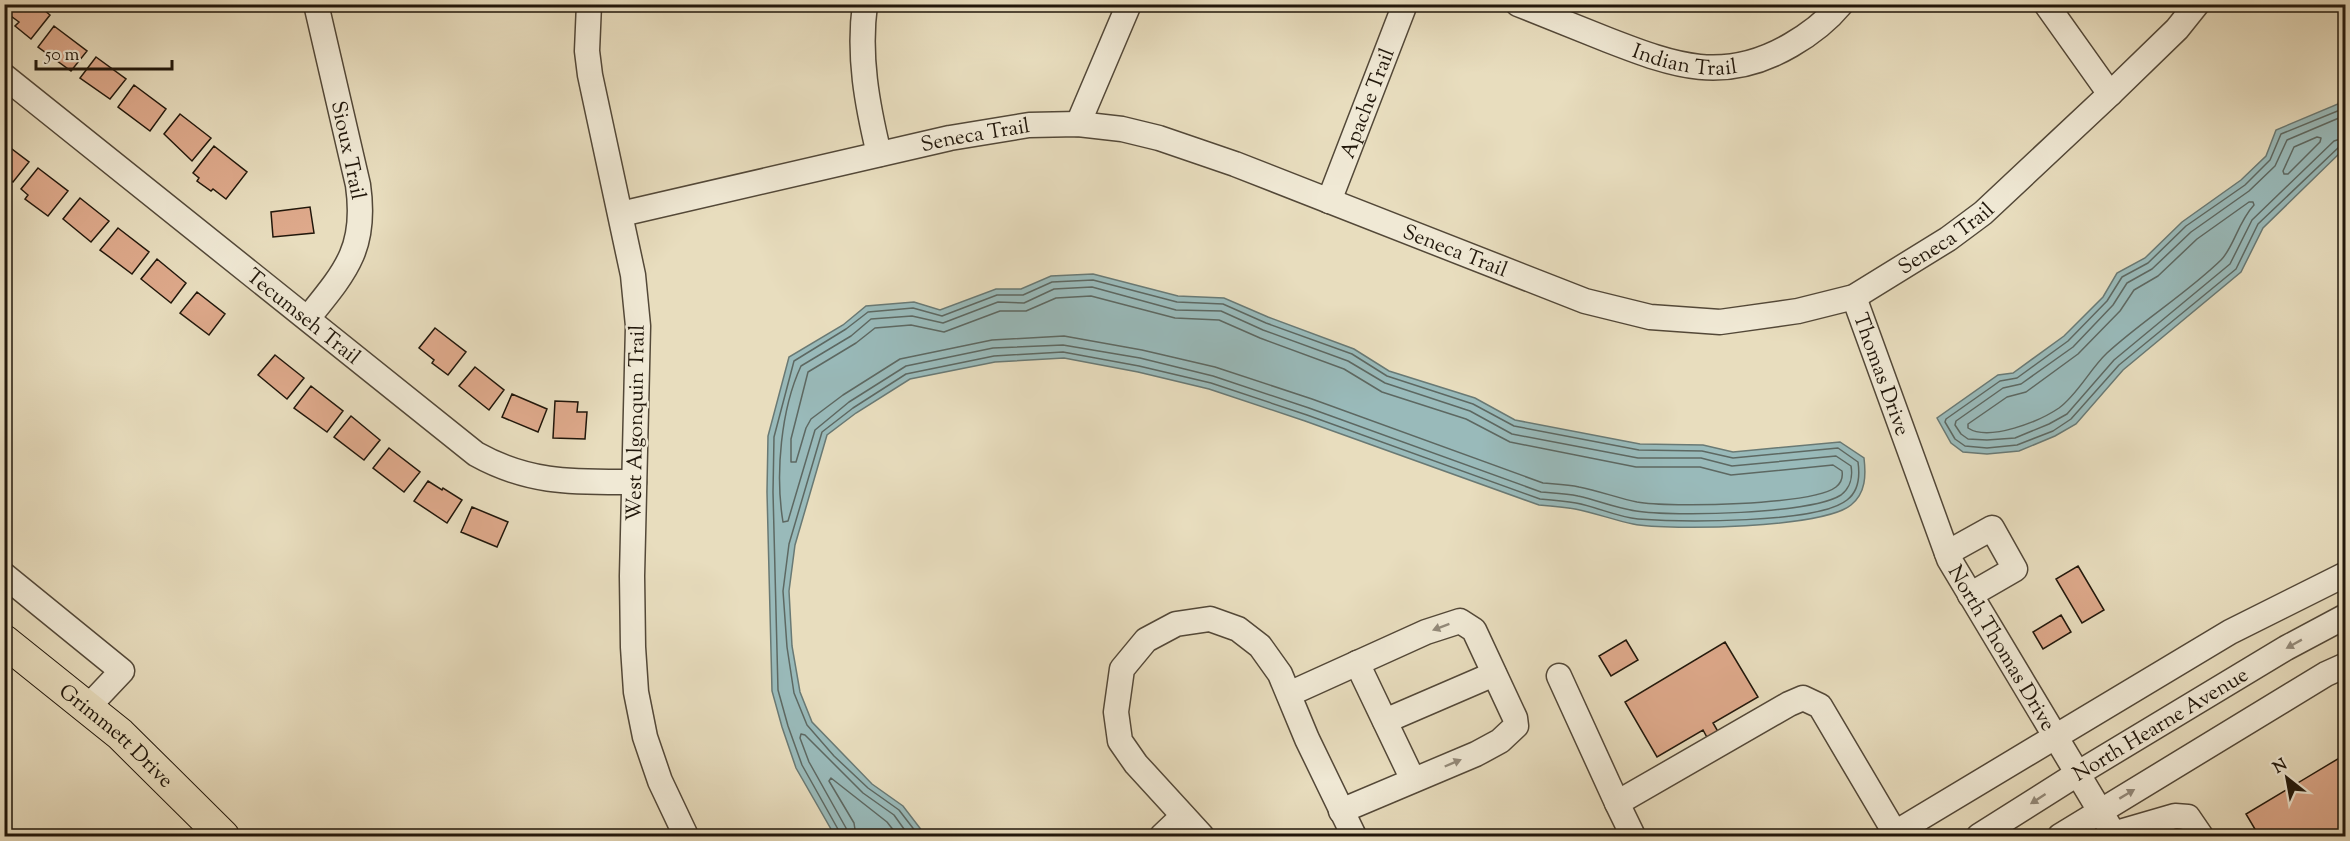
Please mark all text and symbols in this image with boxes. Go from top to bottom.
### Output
scale bar [36,33,172,71]
street label: Indian Trail [1628,37,1739,85]
text: 50 m [44,43,80,69]
street label: Apache Trail [1334,44,1404,163]
street label: Sioux Trail [322,98,372,203]
street label: Seneca Trail [918,112,1032,161]
street label: Seneca Trail [1893,196,2002,283]
street label: Seneca Trail [1398,218,1512,286]
street label: Tecumseh Trail [239,263,366,373]
street label: Thomas Drive [1844,309,1916,440]
street label: West Algonquin Trail [620,325,654,521]
street label: North Thomas Drive [1939,560,2062,737]
one-way arrow [1432,622,1450,632]
one-way arrow [2285,639,2302,649]
street label: North Hearne Avenue [2068,661,2255,790]
street label: Grimmett Drive [52,678,179,796]
north arrow [2257,748,2317,808]
text: N [2269,754,2292,780]
one-way arrow [1444,758,1462,768]
one-way arrow [2119,789,2135,800]
one-way arrow [2030,794,2046,805]

